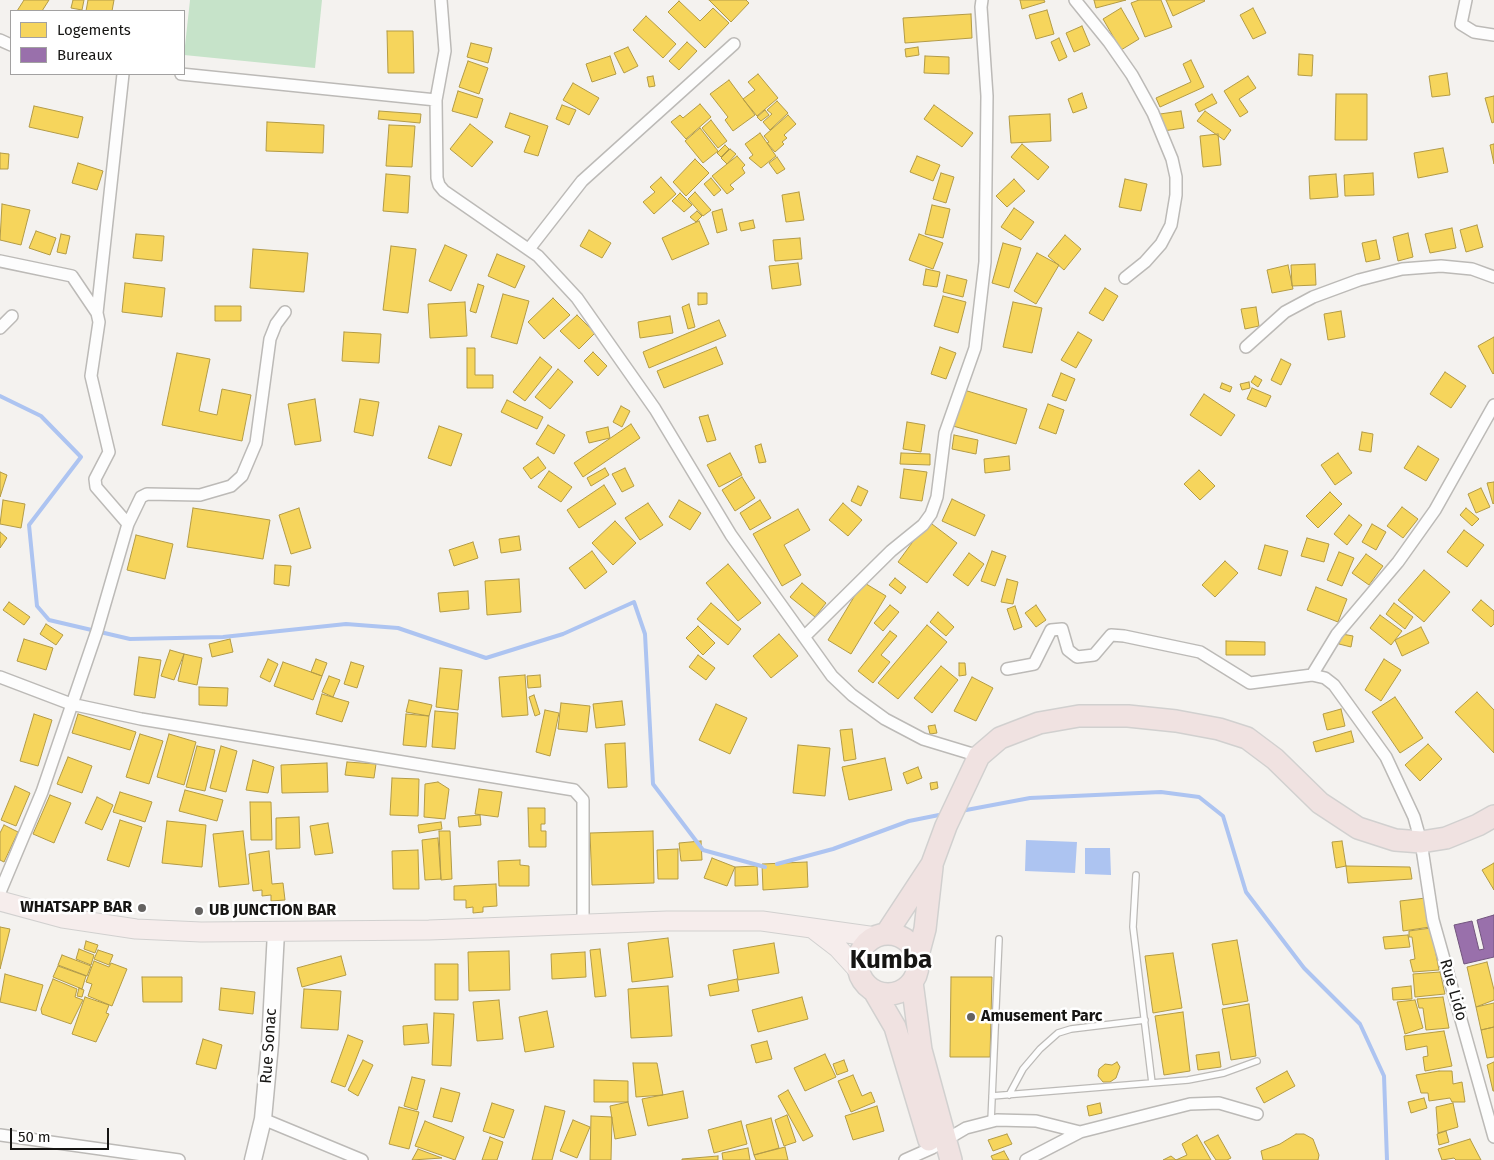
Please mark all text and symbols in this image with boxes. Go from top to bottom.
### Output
legend [10,10,185,75]
text: Logements [57,21,131,39]
text: Bureaux [57,46,112,64]
place label: WHATSAPP BAR [20,898,132,918]
place label: UB JUNCTION BAR [209,901,336,921]
marker: WHATSAPP BAR [136,902,148,914]
marker: UB JUNCTION BAR [193,905,205,917]
district label: Kumba [850,945,932,977]
street label: Rue Lido [1435,957,1471,1023]
place label: Amusement Parc [981,1007,1102,1027]
street label: Rue Sonac [257,1008,281,1084]
marker: Amusement Parc [965,1011,977,1023]
scale bar [12,1118,111,1150]
text: 50 m [18,1128,51,1146]

